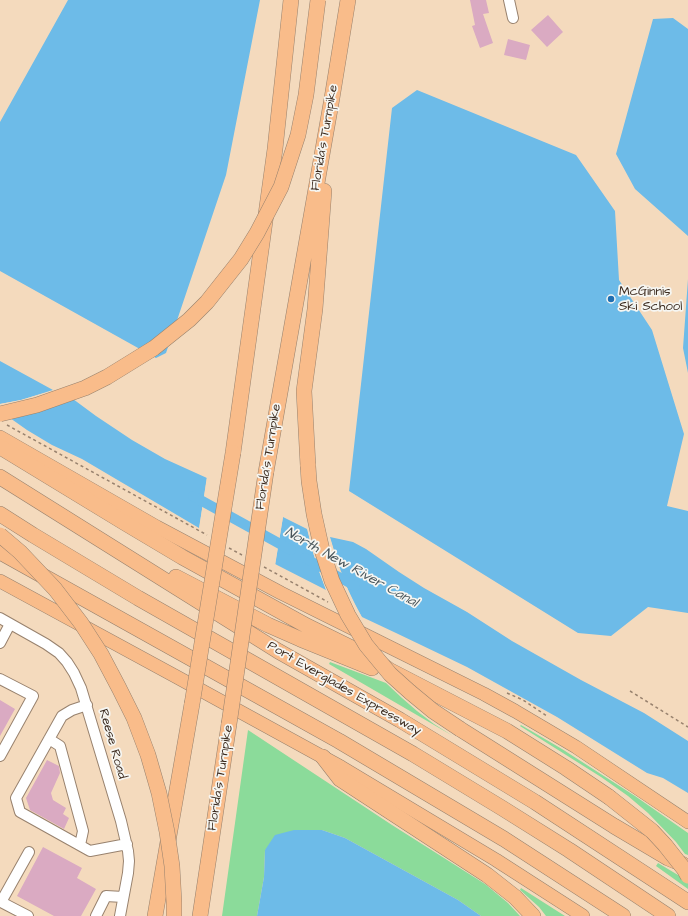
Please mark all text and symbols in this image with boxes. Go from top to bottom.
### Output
street label: Florida's Turnpike [308,84,342,192]
place label: McGinnis Ski School [619,284,682,315]
marker: McGinnis Ski School [606,294,616,304]
street label: Florida's Turnpike [253,403,285,511]
water label: North New River Canal [282,524,420,612]
street label: Port Everglades Expressway [264,638,424,740]
street label: Reese Road [95,707,129,781]
street label: Florida's Turnpike [205,724,237,832]

